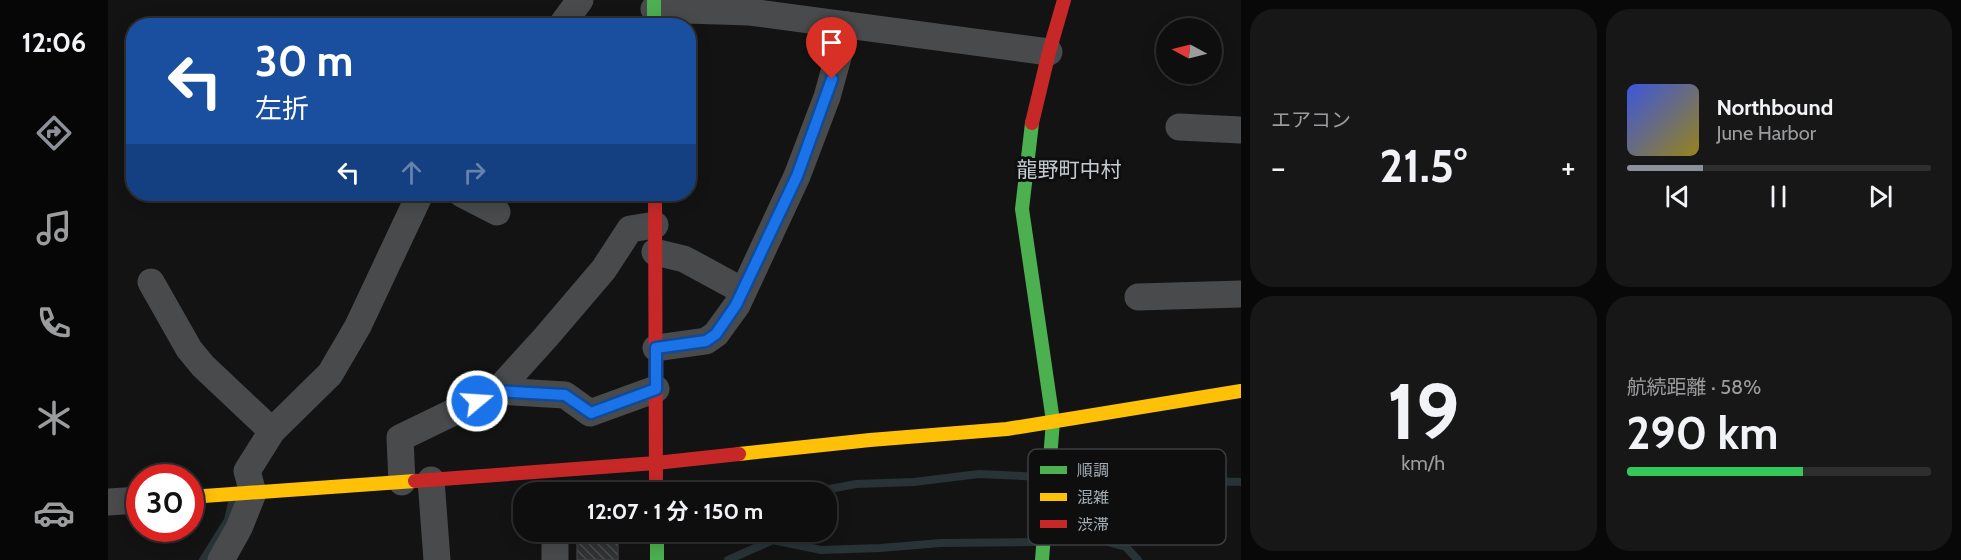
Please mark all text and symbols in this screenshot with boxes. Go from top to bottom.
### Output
pin [806,17,857,79]
north arrow [1156,18,1222,84]
map controls [1156,18,1222,84]
text: 12:06 [22,26,86,59]
icon: arrive [815,26,848,59]
text: 30 m [255,35,353,87]
icon: left [156,42,234,120]
text: 左折 [255,92,309,125]
text: Northbound [1717,94,1833,121]
text: エアコン [1271,108,1351,132]
icon: directions [33,112,75,154]
text: June Harbor [1717,121,1816,145]
text: 21.5° [1379,139,1467,193]
text: − [1271,147,1286,187]
text: + [1561,147,1575,187]
icon: left [332,156,365,189]
icon: ahead [395,156,428,189]
icon: right [458,156,491,189]
district label: 龍野町中村 [1017,157,1122,182]
icon: previous [1661,180,1694,213]
icon: pause [1762,180,1795,213]
icon: next [1864,180,1897,213]
icon: music [33,207,75,249]
icon: phone [33,302,75,344]
text: 19 [1387,364,1460,459]
position arrow [445,369,509,433]
text: 航続距離 · 58% [1627,375,1761,399]
icon: climate [33,397,75,439]
text: 290 km [1627,406,1778,460]
legend [1028,449,1226,545]
text: km/h [1401,451,1445,475]
text: 順調 [1077,461,1109,480]
speed limit sign: 30 [126,464,204,542]
text: 混雑 [1077,488,1109,507]
icon: car [33,492,75,534]
text: 12:07 · 1 分 · 150 m [587,498,763,525]
text: 渋滞 [1077,515,1109,534]

